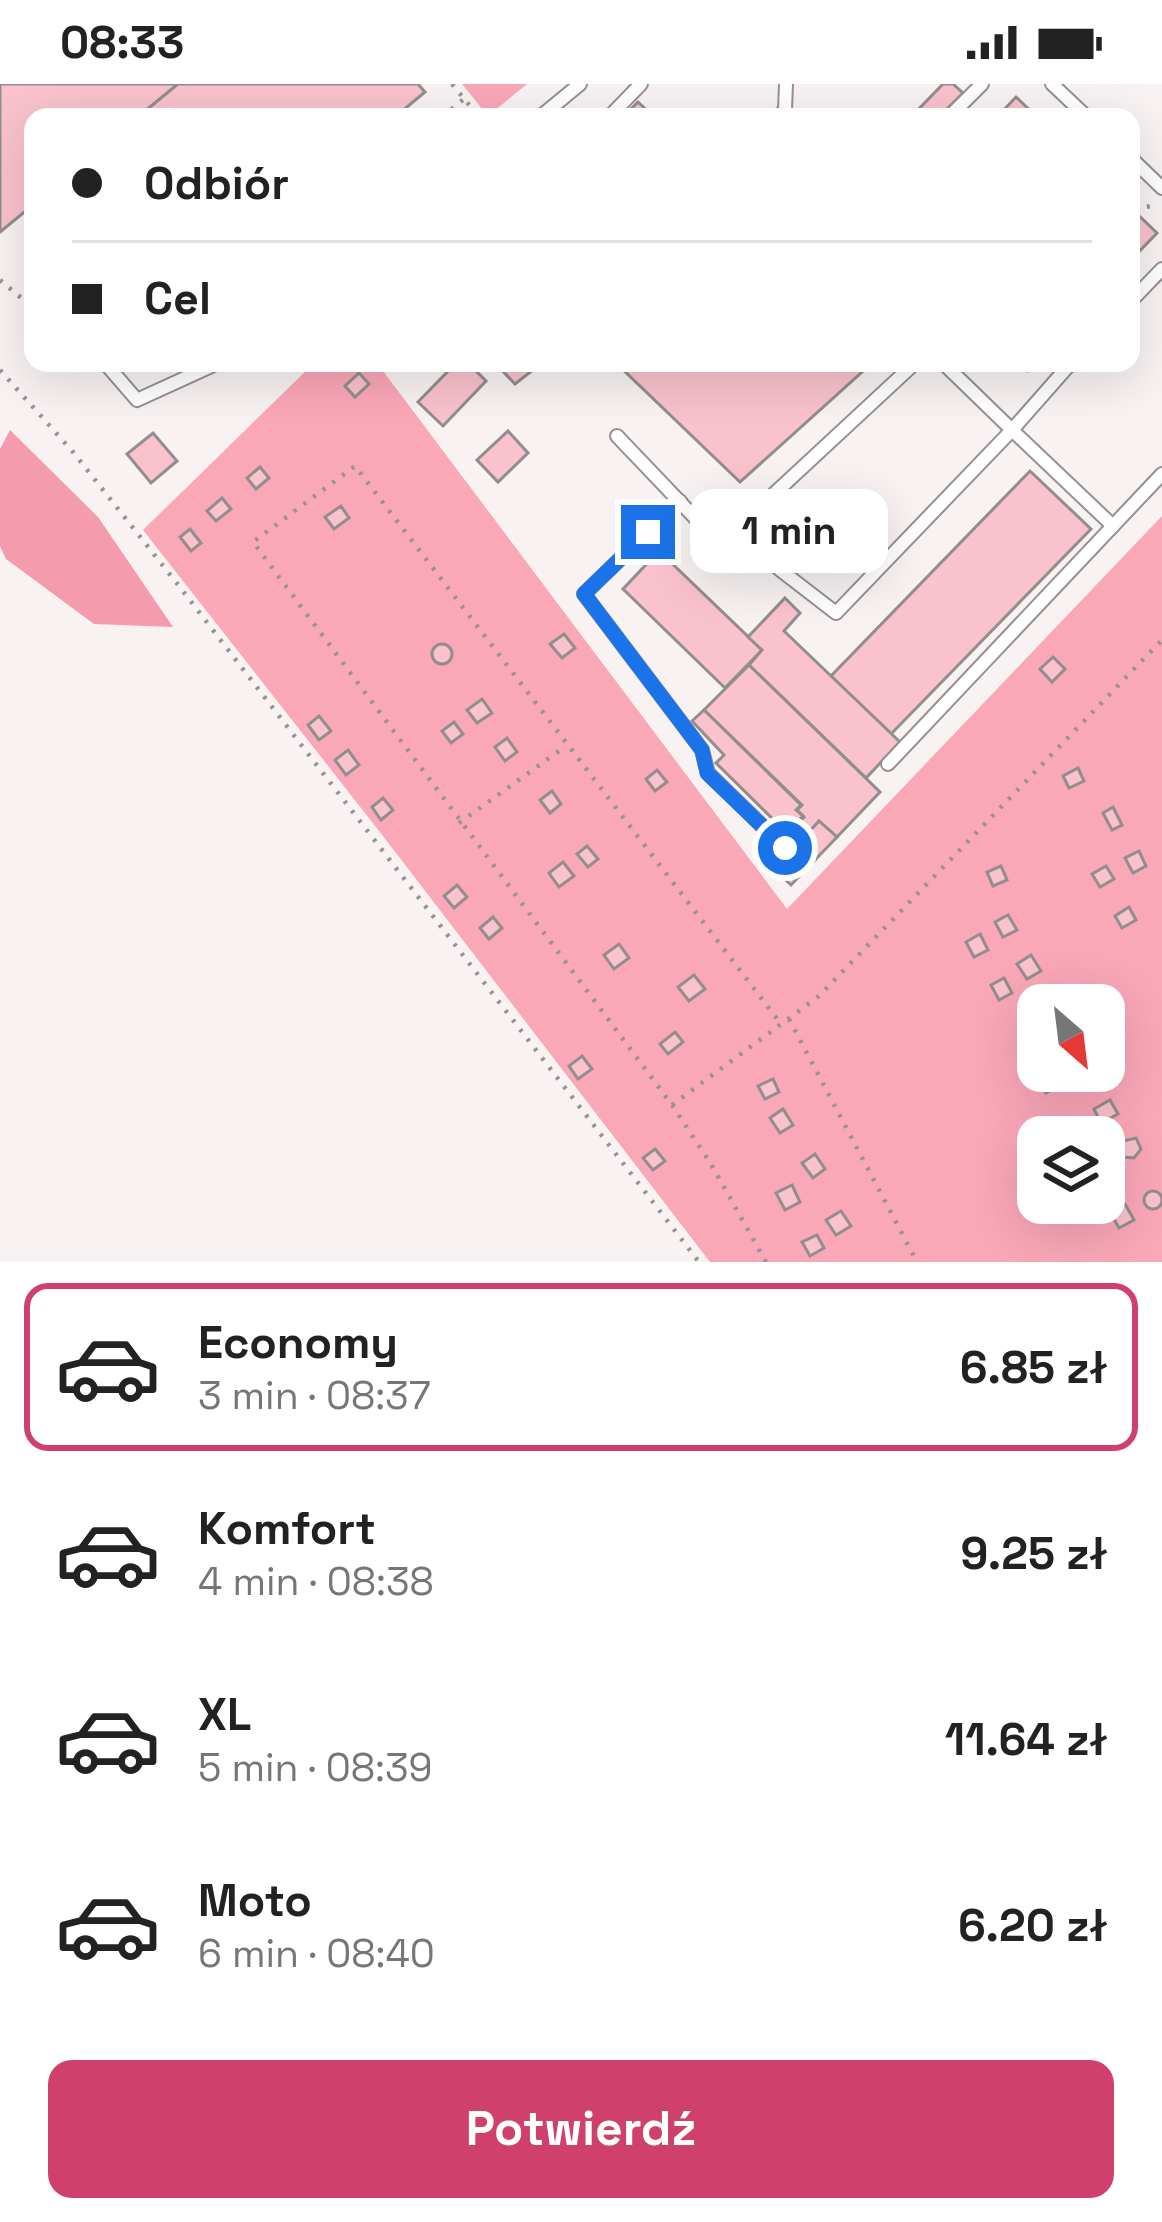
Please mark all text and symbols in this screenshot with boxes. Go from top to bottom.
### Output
text: 08:33 [60,14,184,71]
text: Odbiór [144,155,289,212]
text: Cel [144,270,211,327]
callout: 1 min [690,490,888,574]
route end [621,505,675,559]
text: 1 min [741,506,837,555]
route start [758,821,812,875]
north arrow [1017,984,1125,1092]
map controls [1017,984,1125,1224]
button: layers [1017,1116,1125,1224]
icon: car [54,1313,162,1421]
text: Economy [198,1314,398,1371]
text: 6.85 zł [960,1339,1108,1396]
text: 3 min · 08:37 [198,1371,431,1420]
icon: car [54,1499,162,1607]
text: Komfort [198,1500,376,1557]
text: 9.25 zł [960,1525,1108,1582]
text: 4 min · 08:38 [198,1557,434,1606]
icon: car [54,1685,162,1793]
text: XL [198,1686,251,1743]
text: 11.64 zł [945,1711,1108,1768]
text: 5 min · 08:39 [198,1743,432,1792]
icon: car [54,1871,162,1979]
text: Moto [198,1872,312,1929]
text: 6.20 zł [958,1897,1108,1954]
text: 6 min · 08:40 [198,1929,435,1978]
button: Potwierdź [48,2060,1114,2198]

